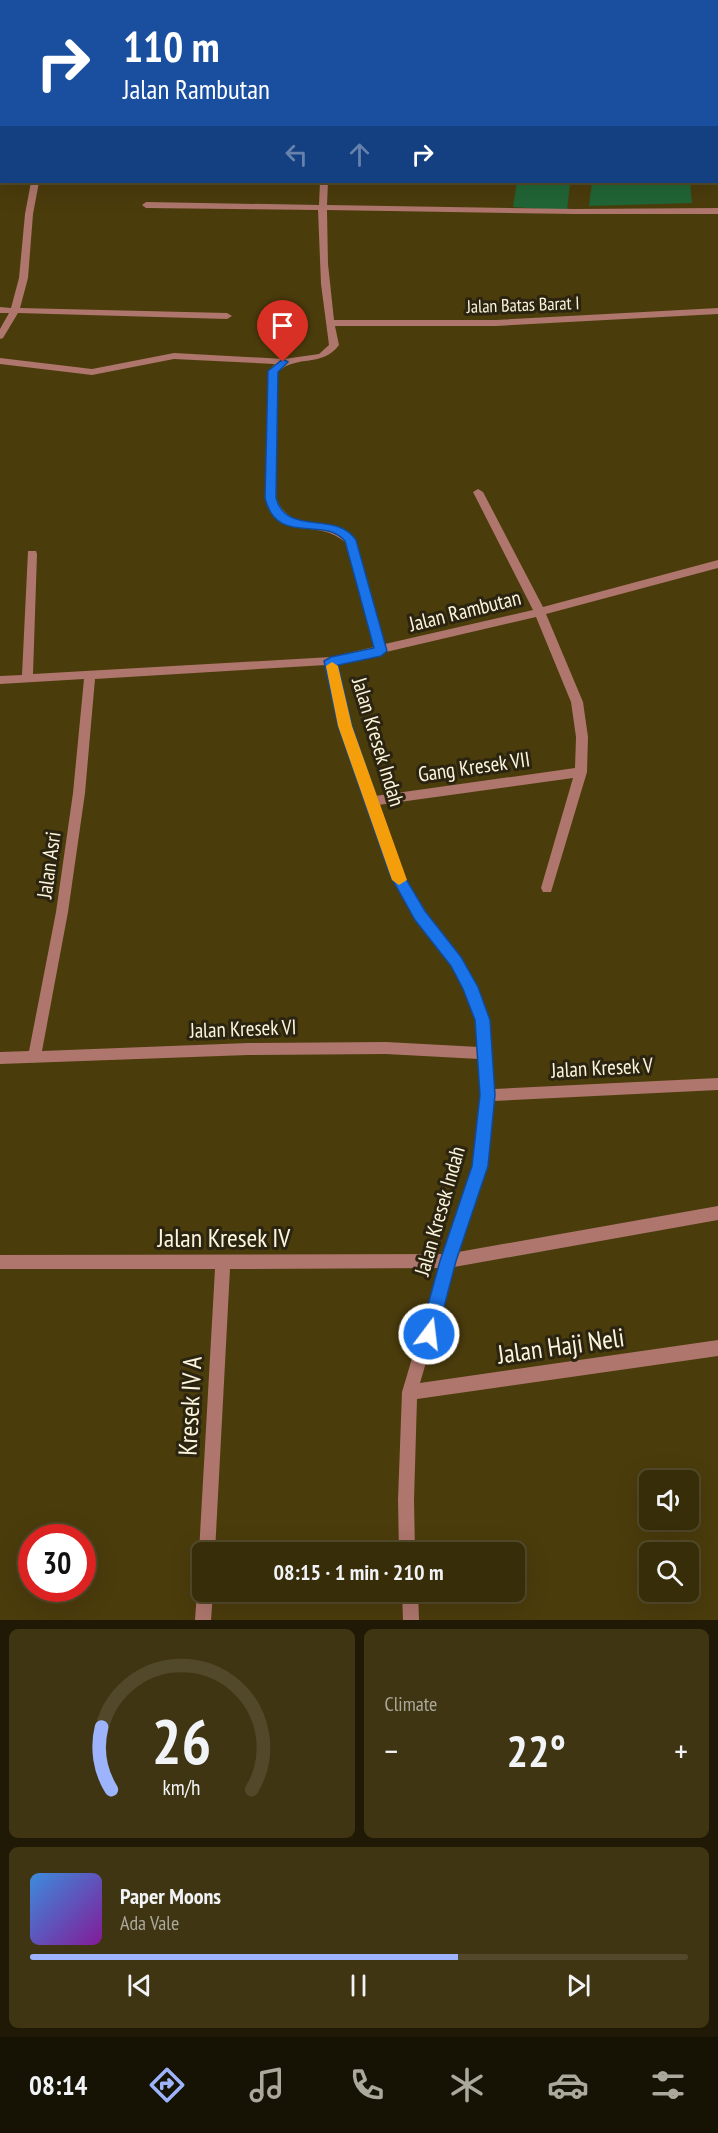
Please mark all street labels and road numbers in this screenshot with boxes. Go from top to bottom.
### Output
street label: Jalan Batas Barat I [465,291,580,318]
street label: Jalan Rambutan [405,584,524,638]
street label: Jalan Kresek Indah [346,673,411,810]
street label: Gang Kresek VII [416,745,532,788]
street label: Jalan Asri [30,830,67,901]
street label: Jalan Kresek VI [188,1013,297,1044]
street label: Jalan Kresek V [549,1051,654,1084]
street label: Jalan Kresek Indah [408,1143,471,1280]
street label: Jalan Kresek IV [157,1221,291,1254]
street label: Jalan Haji Neli [494,1320,626,1371]
street label: Kresek IV A [170,1355,209,1456]

